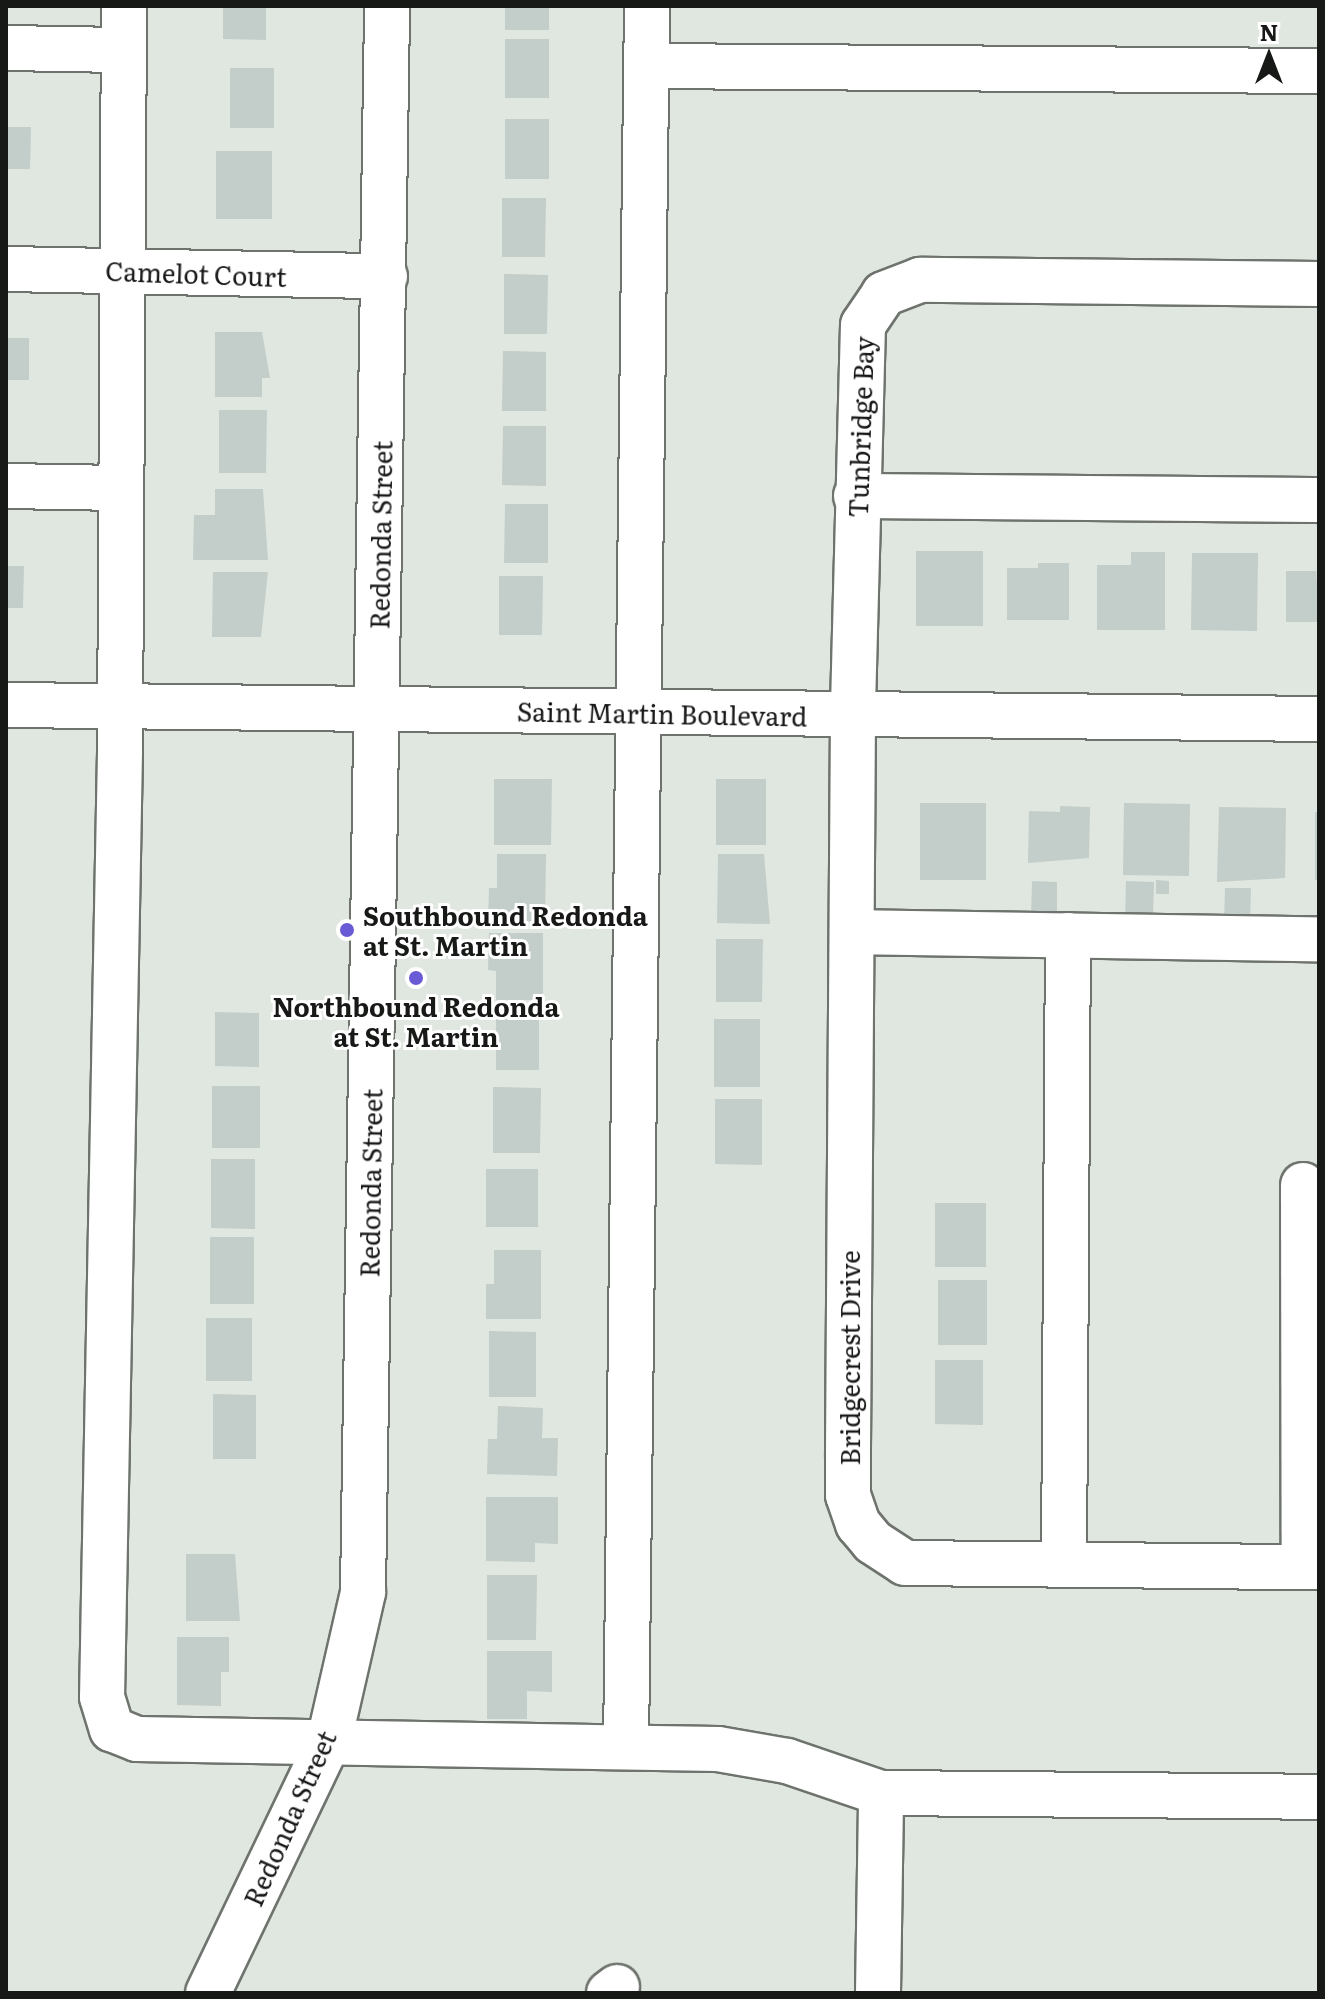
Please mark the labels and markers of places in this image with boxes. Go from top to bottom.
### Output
place label: Southbound Redonda at St. Martin [363,899,648,960]
marker: Southbound Redonda at St. Martin [338,921,356,939]
marker: Northbound Redonda at St. Martin [407,969,425,987]
place label: Northbound Redonda at St. Martin [273,990,559,1052]

